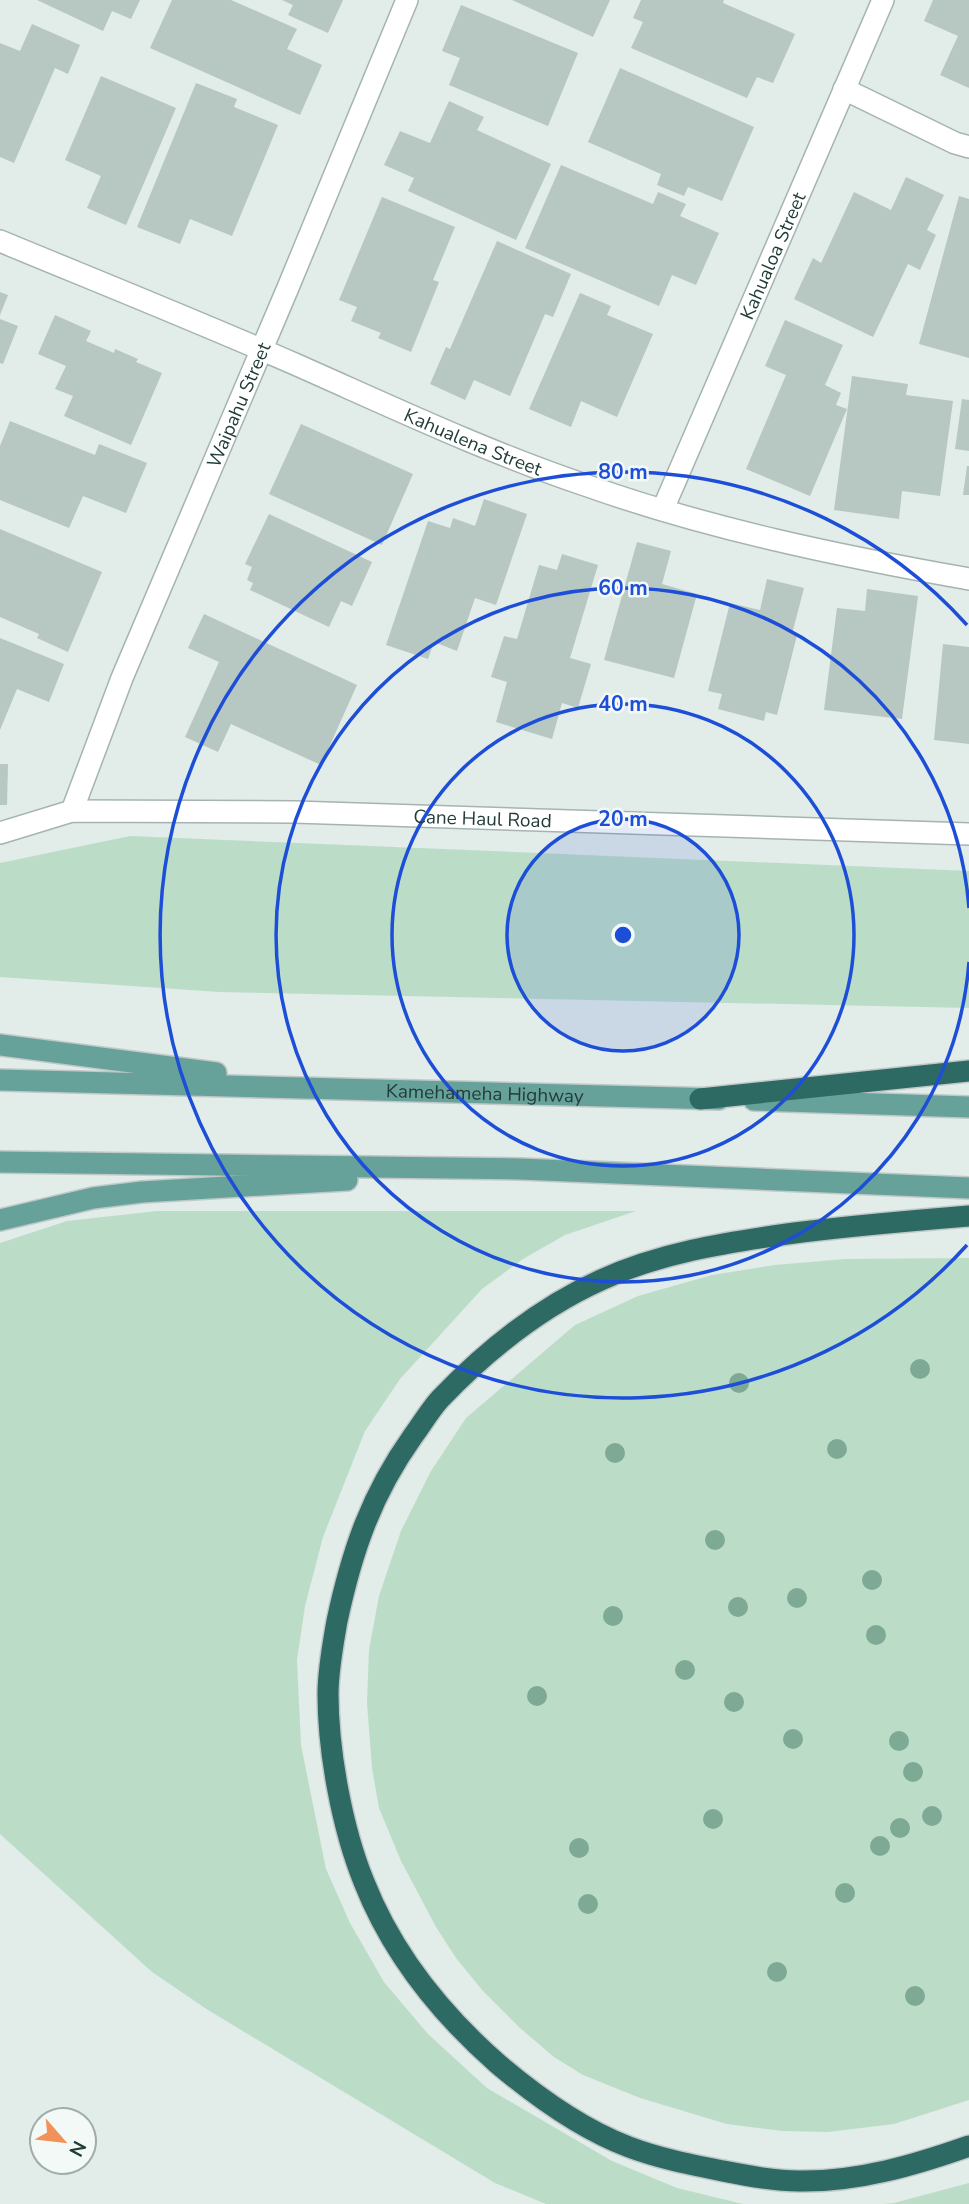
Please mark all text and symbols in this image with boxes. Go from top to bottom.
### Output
street label: Kahualoa Street [734,188,813,324]
street label: Waipahu Street [201,338,277,472]
street label: Kahualena Street [400,402,546,483]
text: 80 m [598,458,648,486]
text: 60 m [598,574,648,602]
text: 40 m [598,690,648,718]
street label: Cane Haul Road [413,804,552,834]
text: 20 m [598,805,648,833]
centre of rings [611,923,635,947]
street label: Kamehameha Highway [386,1078,584,1109]
north arrow [28,2106,98,2176]
text: N [62,2136,92,2161]

